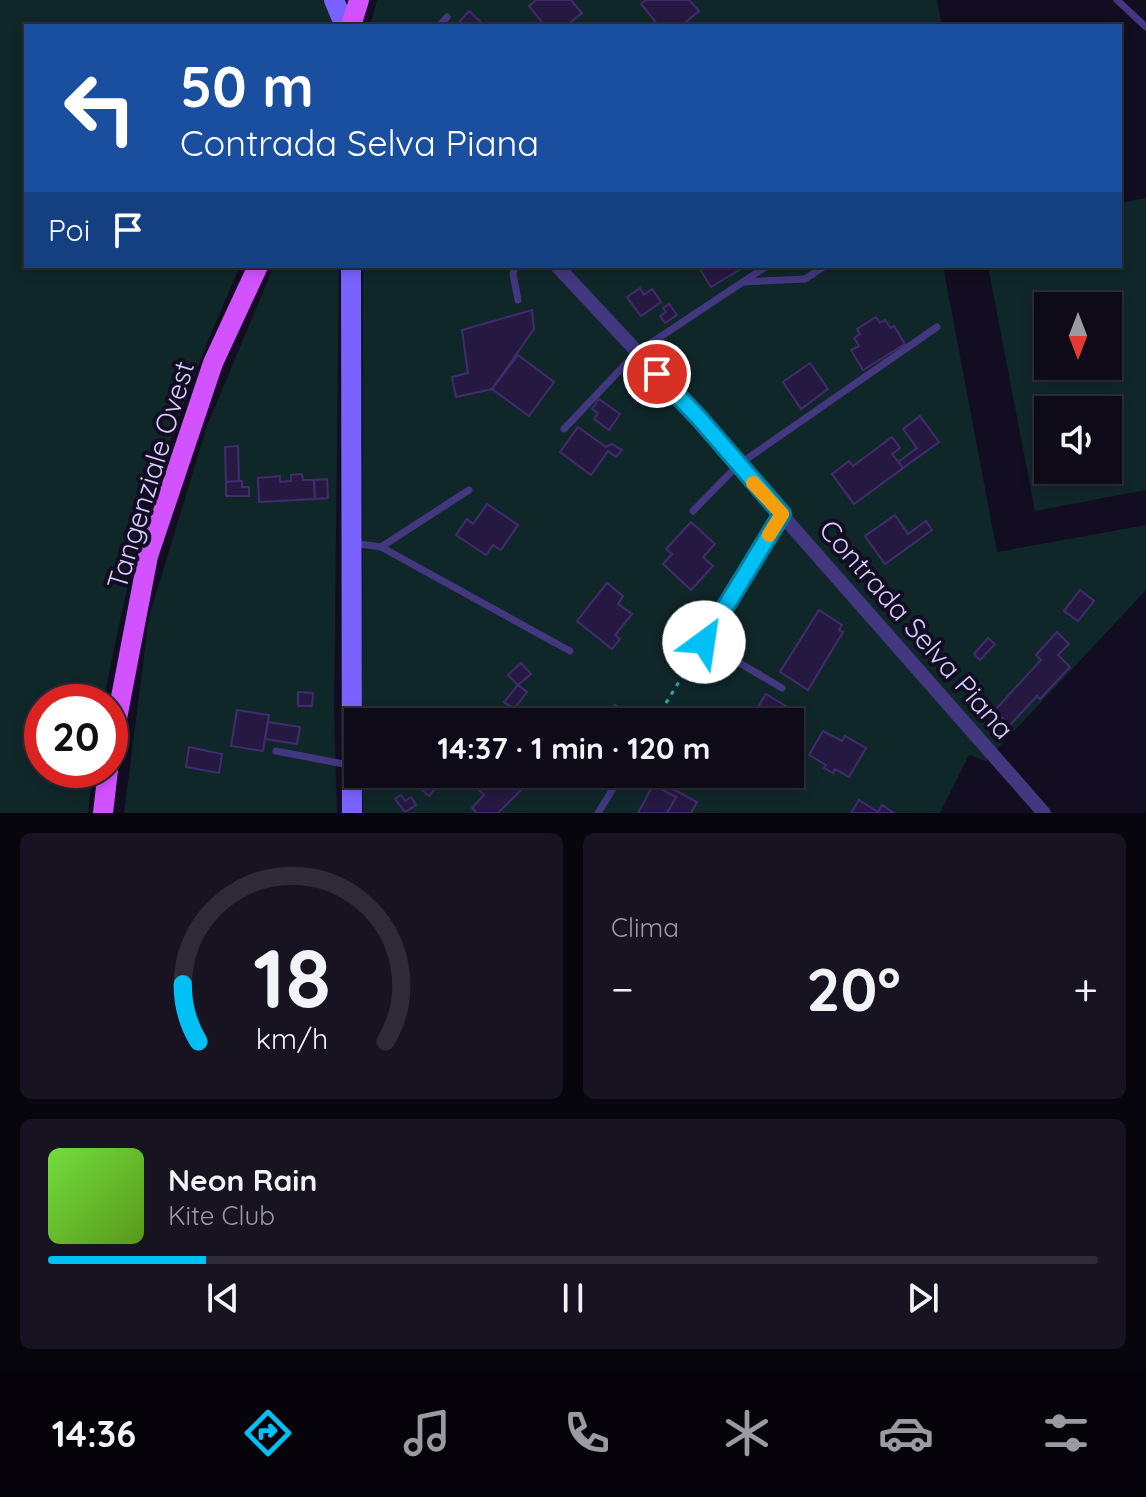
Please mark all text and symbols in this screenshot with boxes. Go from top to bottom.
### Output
text: 50 m [180,51,314,121]
icon: left [48,56,152,160]
text: Contrada Selva Piana [180,120,539,165]
icon: arrive [106,208,150,252]
text: Poi [48,211,90,249]
north arrow [1034,292,1122,380]
map controls [1034,292,1122,484]
pin [623,340,691,408]
icon: arrive [635,352,679,396]
street label: Tangenziale Ovest [99,357,201,593]
button: sound [1034,396,1122,484]
street label: Contrada Selva Piana [812,512,1022,746]
position arrow [662,600,746,684]
speed limit sign: 20 [24,684,128,788]
text: 14:37 · 1 min · 120 m [438,729,710,767]
text: Clima [611,911,679,944]
text: 18 [253,925,330,1029]
text: 20° [806,951,901,1026]
text: − [611,961,634,1016]
text: + [1073,961,1098,1016]
text: km/h [255,1020,328,1056]
text: Neon Rain [168,1161,317,1199]
text: Kite Club [168,1199,275,1232]
icon: previous [201,1276,245,1320]
icon: pause [551,1276,595,1320]
icon: next [901,1276,945,1320]
icon: directions [240,1405,296,1461]
icon: music [399,1405,455,1461]
icon: phone [559,1405,615,1461]
icon: climate [719,1405,775,1461]
icon: car [878,1405,934,1461]
icon: filters [1038,1405,1094,1461]
text: 14:36 [52,1411,136,1456]

